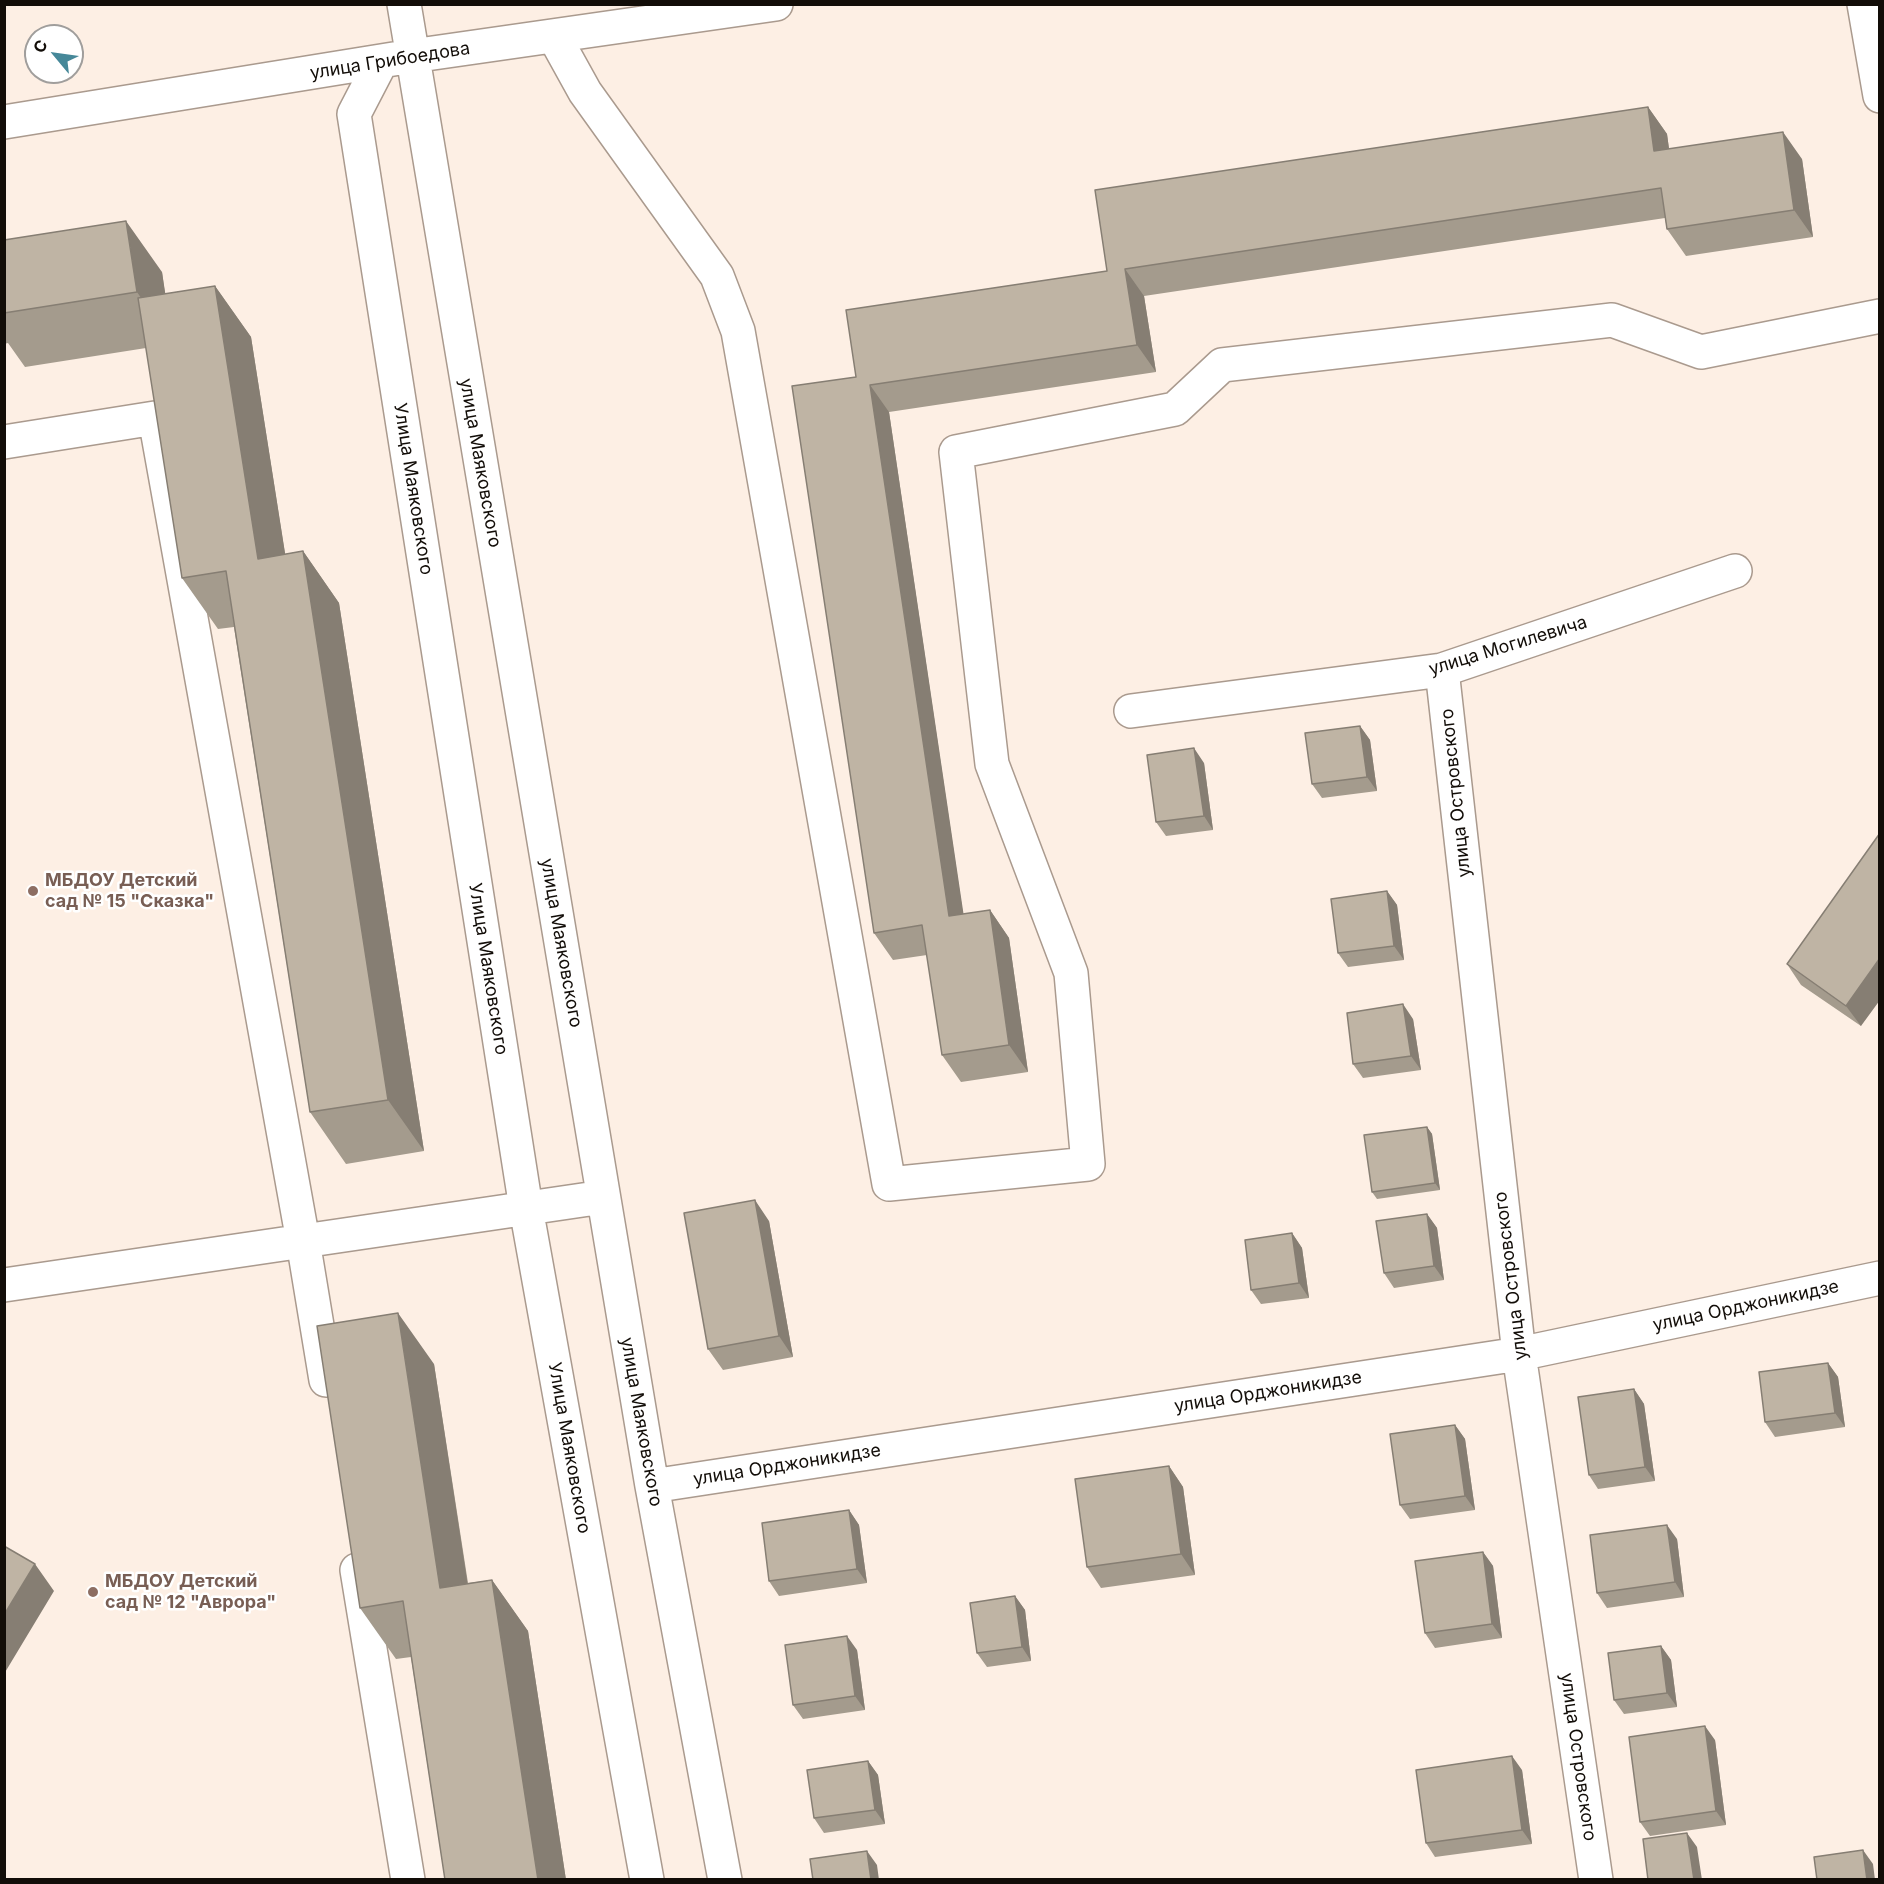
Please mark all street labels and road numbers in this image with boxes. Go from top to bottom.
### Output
street label: улица Грибоедова [309,38,471,84]
street label: улица Маяковского [454,377,506,549]
street label: Улица Маяковского [389,402,437,576]
street label: улица Могилевича [1426,612,1590,680]
street label: улица Островского [1436,707,1476,879]
street label: улица Маяковского [535,857,587,1029]
street label: Улица Маяковского [464,882,512,1056]
street label: улица Островского [1490,1190,1532,1362]
street label: улица Орджоникидзе [1651,1276,1841,1336]
street label: улица Маяковского [615,1336,667,1508]
street label: Улица Маяковского [543,1361,595,1535]
street label: улица Орджоникидзе [1173,1366,1363,1418]
street label: улица Орджоникидзе [692,1439,882,1491]
street label: улица Островского [1555,1671,1601,1843]

